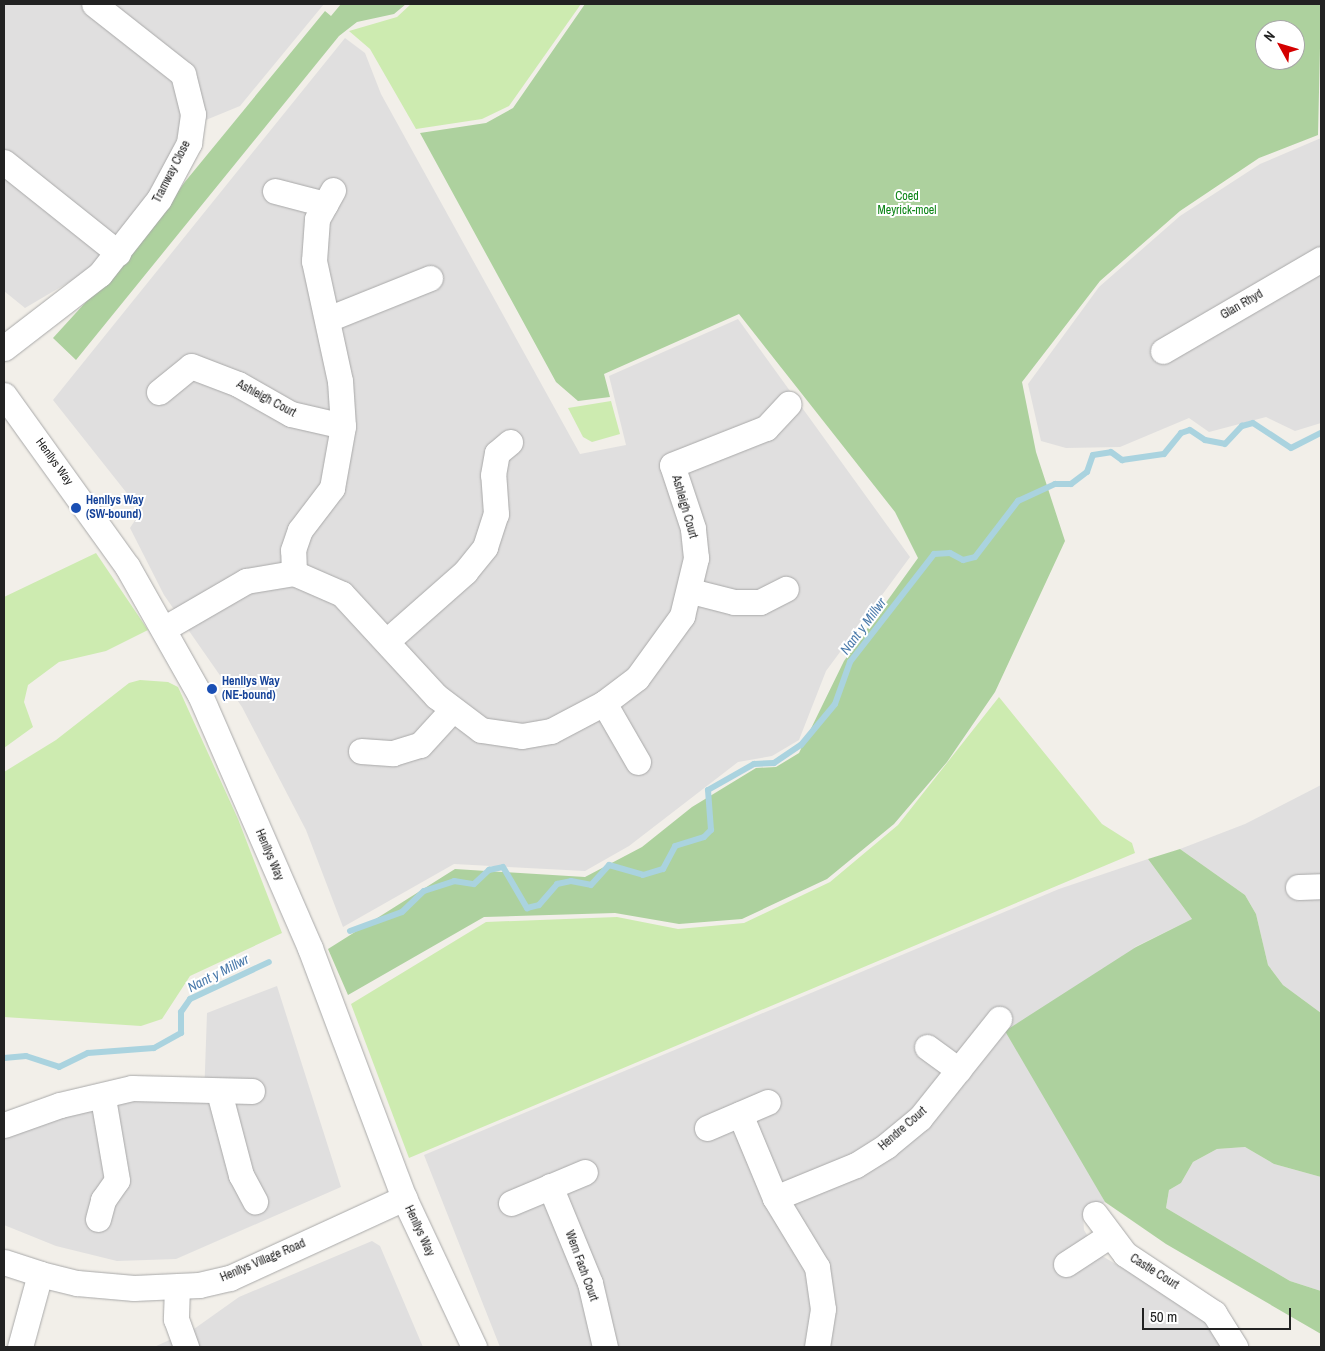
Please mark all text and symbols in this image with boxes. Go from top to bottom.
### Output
north arrow [1255,20,1305,70]
text: N [1260,27,1279,45]
street label: Tramway Close [150,138,194,206]
park label: Coed Meyrick-moel [877,190,937,218]
street label: Glan Rhyd [1218,287,1266,323]
street label: Ashleigh Court [234,377,298,421]
street label: Henllys Way [32,436,76,488]
street label: Ashleigh Court [668,474,700,540]
place label: Henllys Way (SW-bound) [86,494,144,522]
marker: Henllys Way (SW-bound) [70,502,82,514]
water label: Nant y Millwr [836,594,890,658]
place label: Henllys Way (NE-bound) [222,675,280,703]
marker: Henllys Way (NE-bound) [206,683,218,695]
street label: Henllys Way [252,827,286,883]
water label: Nant y Millwr [185,950,251,996]
street label: Hendre Court [876,1104,930,1154]
street label: Henllys Way [401,1203,437,1259]
street label: Wern Fach Court [562,1229,600,1303]
street label: Henllys Village Road [218,1237,308,1285]
street label: Castle Court [1127,1251,1181,1293]
scale bar [1145,1298,1294,1330]
text: 50 m [1150,1306,1177,1327]

